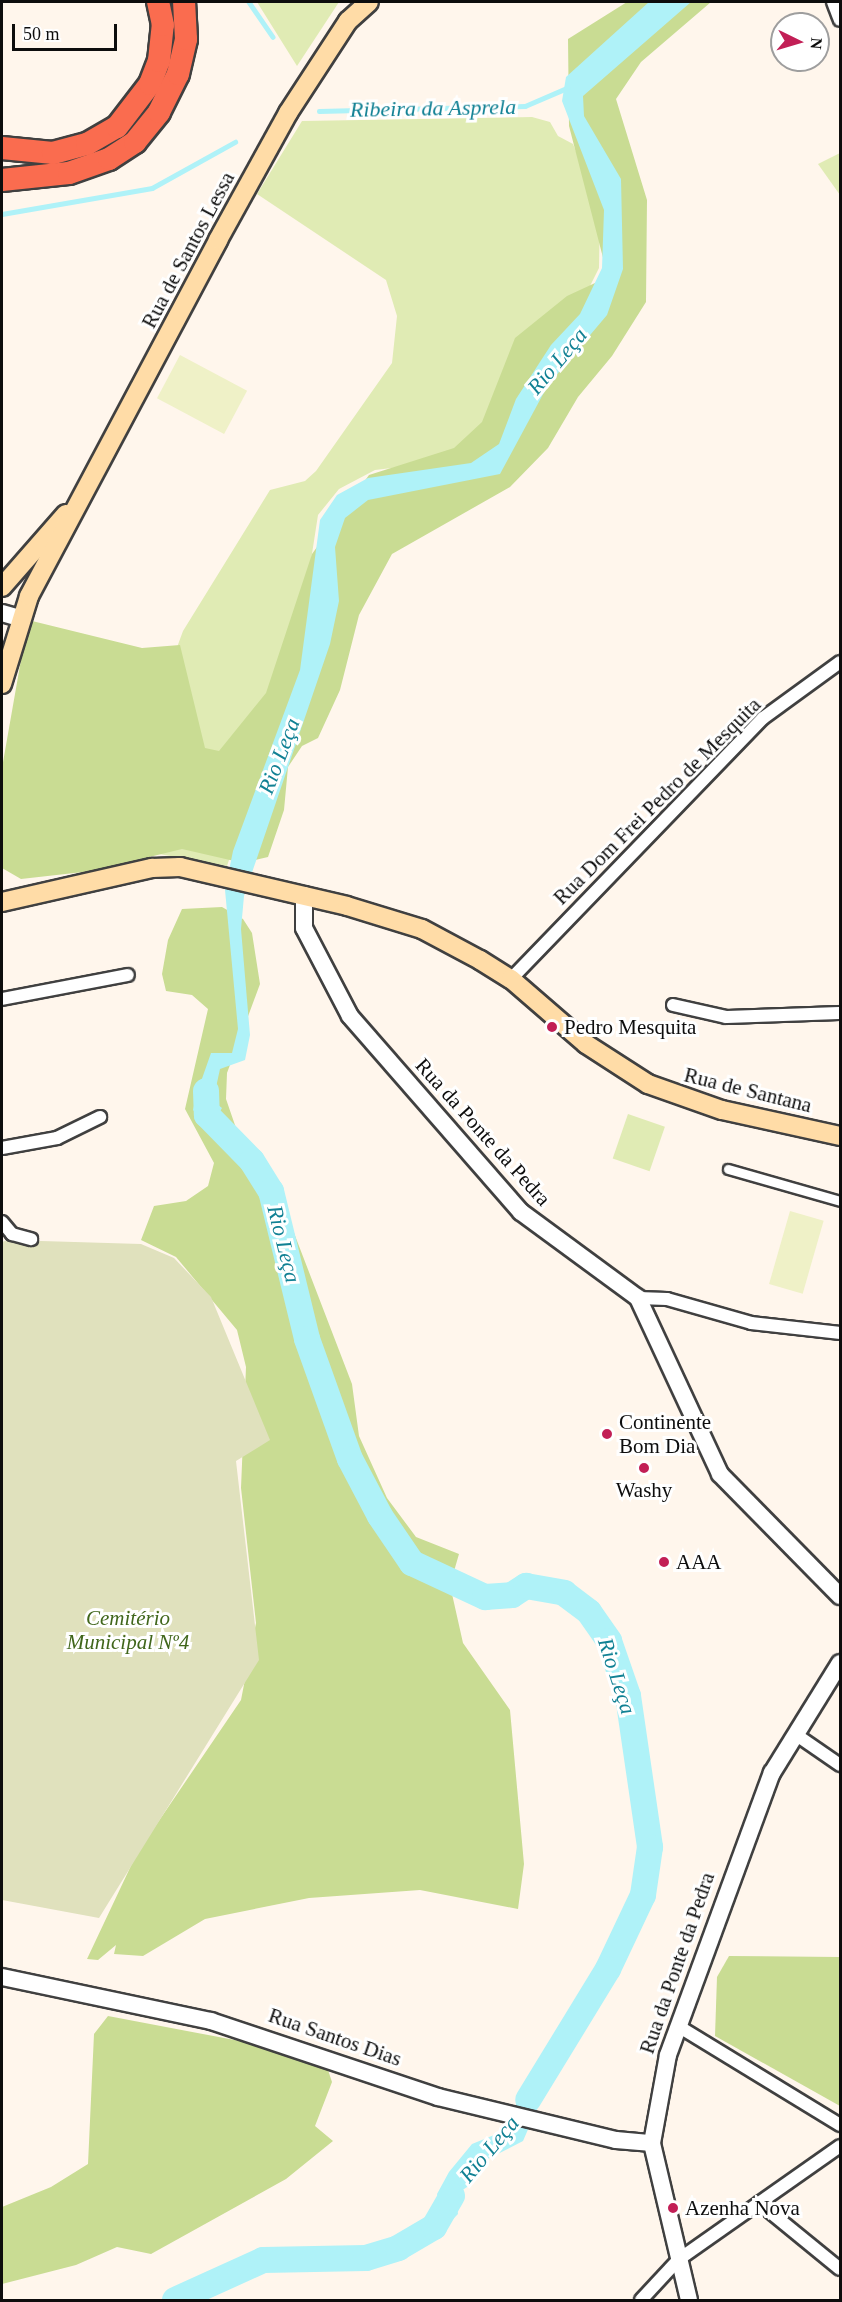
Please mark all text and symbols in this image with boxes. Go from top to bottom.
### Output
scale bar [15,12,120,50]
north arrow [770,12,830,72]
text: 50 m [23,24,60,44]
text: N [807,37,825,50]
water label: Ribeira da Asprela [349,93,517,123]
street label: Rua de Santos Lessa [136,168,240,332]
water label: Rio Leça [522,322,592,400]
street label: Rua Dom Frei Pedro de Mesquita [548,692,766,910]
water label: Rio Leça [253,714,305,798]
place label: Pedro Mesquita [564,1014,696,1040]
marker: Pedro Mesquita [545,1020,559,1034]
street label: Rua da Ponte da Pedra [410,1053,556,1211]
street label: Rua de Santana [682,1062,814,1118]
water label: Rio Leça [262,1203,306,1285]
place label: Continente Bom Dia [619,1409,711,1459]
marker: Continente Bom Dia [600,1427,614,1441]
marker: Washy [637,1461,651,1475]
place label: Washy [616,1477,672,1503]
place label: AAA [676,1549,721,1575]
marker: AAA [657,1555,671,1569]
park label: Cemitério Municipal Nº4 [67,1605,189,1655]
water label: Rio Leça [592,1634,642,1718]
street label: Rua da Ponte da Pedra [634,1869,720,2057]
street label: Rua Santos Dias [265,2002,405,2072]
water label: Rio Leça [454,2110,524,2188]
place label: Azenha Nova [685,2195,800,2221]
marker: Azenha Nova [666,2201,680,2215]

